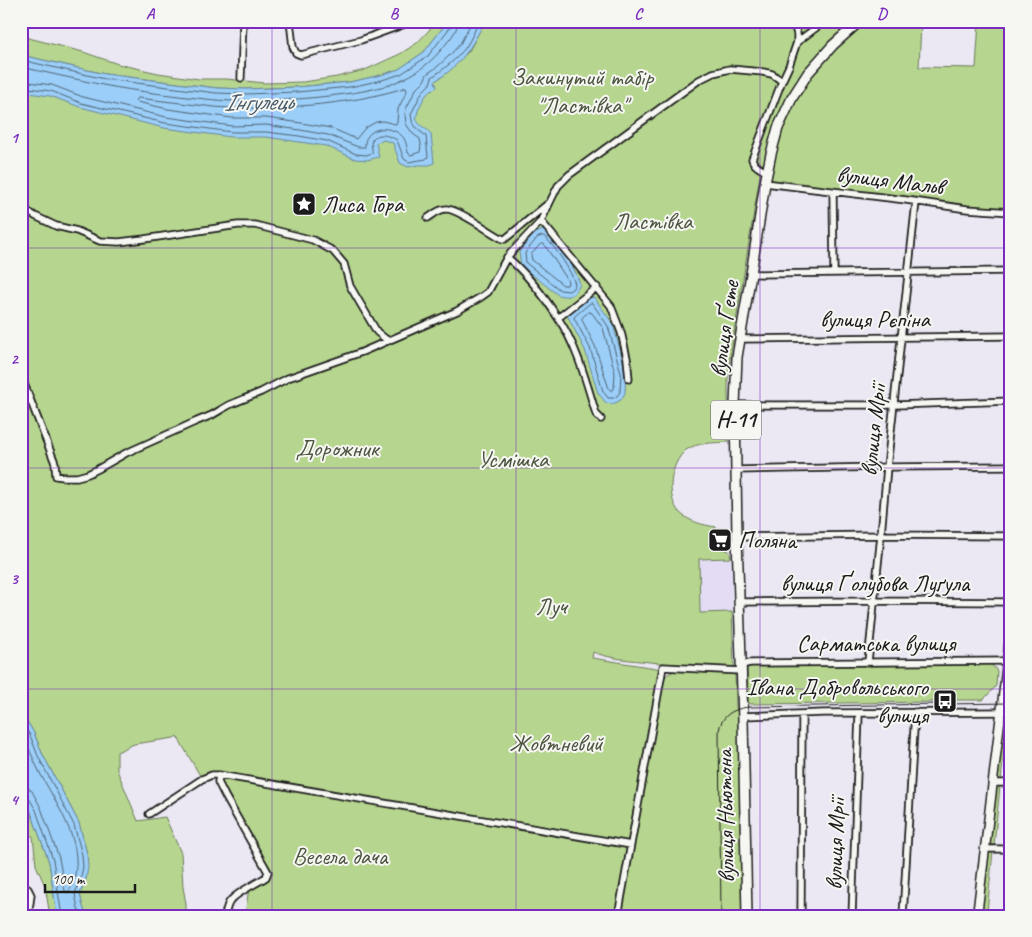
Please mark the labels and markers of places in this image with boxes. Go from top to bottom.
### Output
place label: Лиса Гора [322,189,405,219]
place icon: Лиса Гора [291,191,317,217]
place label: Поляна [738,525,798,555]
supermarket icon: Поляна [707,527,733,553]
place label: Івана Добровольського вулиця [746,672,930,730]
bus stop icon: Івана Добровольського вулиця [932,688,958,714]

